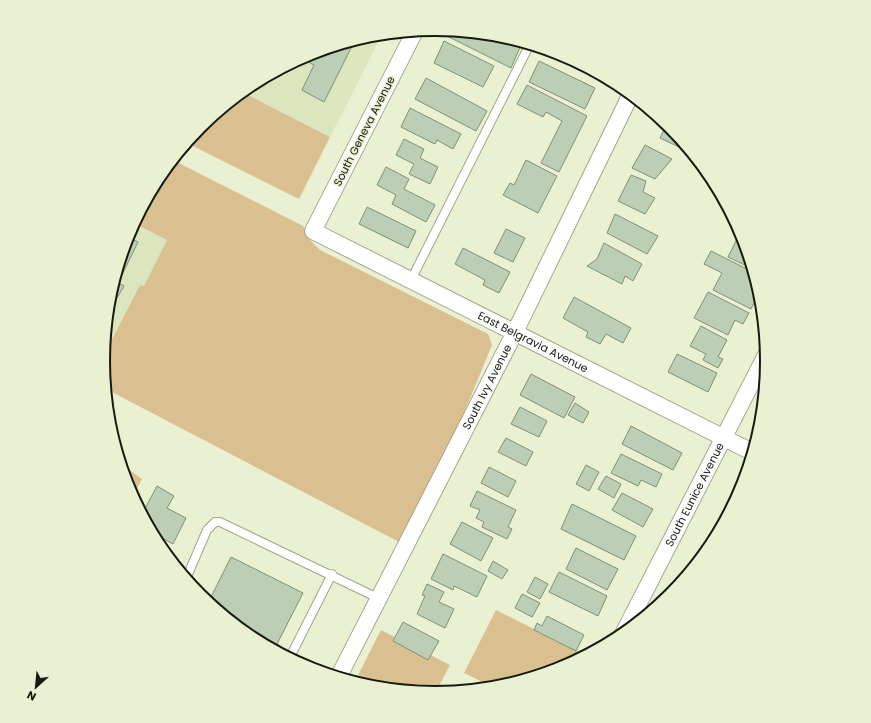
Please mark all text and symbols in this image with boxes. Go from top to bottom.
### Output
street label: South Geneva Avenue [329,73,399,189]
street label: East Belgravia Avenue [475,307,591,376]
street label: South Ivy Avenue [458,341,516,432]
street label: South Eunice Avenue [661,440,728,549]
north arrow [16,667,56,707]
text: N [24,687,39,705]

